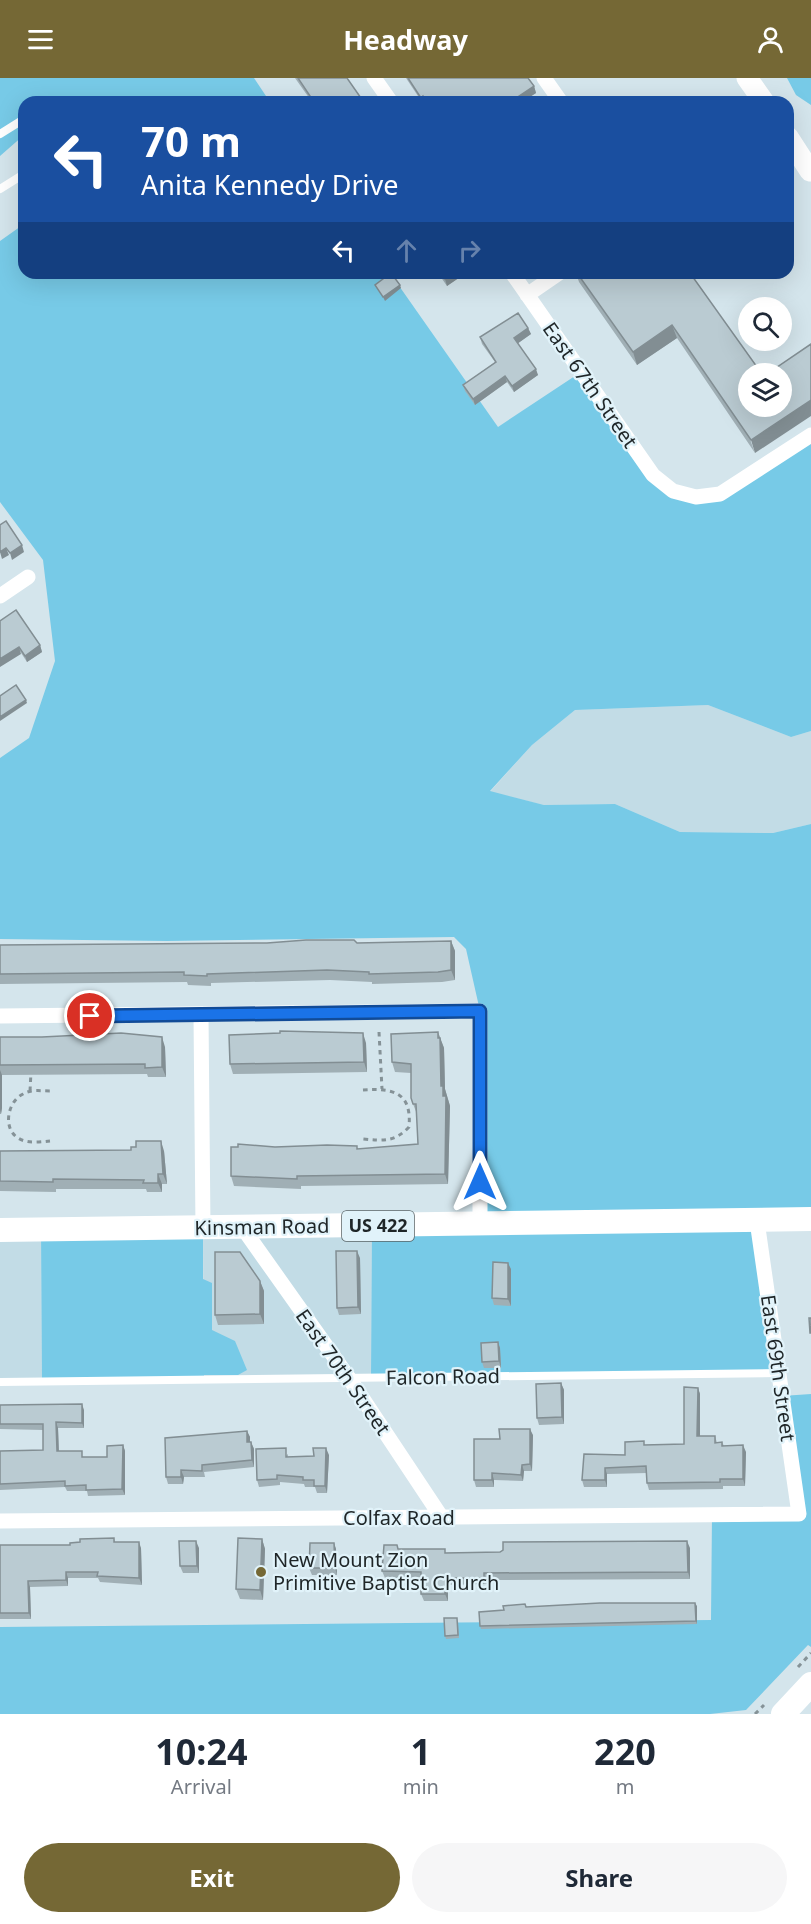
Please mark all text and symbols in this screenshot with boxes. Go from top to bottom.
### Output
text: Headway [343,21,468,58]
icon: menu [24,23,57,56]
icon: person [754,23,787,56]
text: 70 m [141,112,241,169]
icon: left [42,120,120,198]
text: Anita Kennedy Drive [141,166,399,203]
icon: left [327,234,360,267]
icon: ahead [390,234,423,267]
icon: right [453,234,486,267]
map controls [738,297,792,417]
button: search [738,297,792,351]
street label: East 67th Street [537,316,644,453]
button: layers [738,363,792,417]
pin [64,990,115,1041]
icon: arrive [73,999,106,1032]
position arrow [448,1150,512,1214]
road number: US 422 [342,1211,414,1241]
street label: Kinsman Road [194,1212,330,1241]
street label: East 69th Street [755,1293,802,1443]
street label: East 70th Street [290,1303,397,1440]
street label: Falcon Road [386,1362,500,1391]
street label: Colfax Road [343,1504,455,1531]
place label: New Mount Zion Primitive Baptist Church [273,1546,499,1596]
marker: New Mount Zion Primitive Baptist Church [254,1565,268,1579]
text: 10:24 [155,1727,248,1776]
text: 1 [411,1727,431,1776]
text: 220 [594,1727,656,1776]
text: Arrival [171,1773,232,1800]
text: min [403,1773,439,1800]
text: m [616,1773,634,1800]
button: Exit [24,1843,400,1912]
button: Share [412,1843,787,1912]

